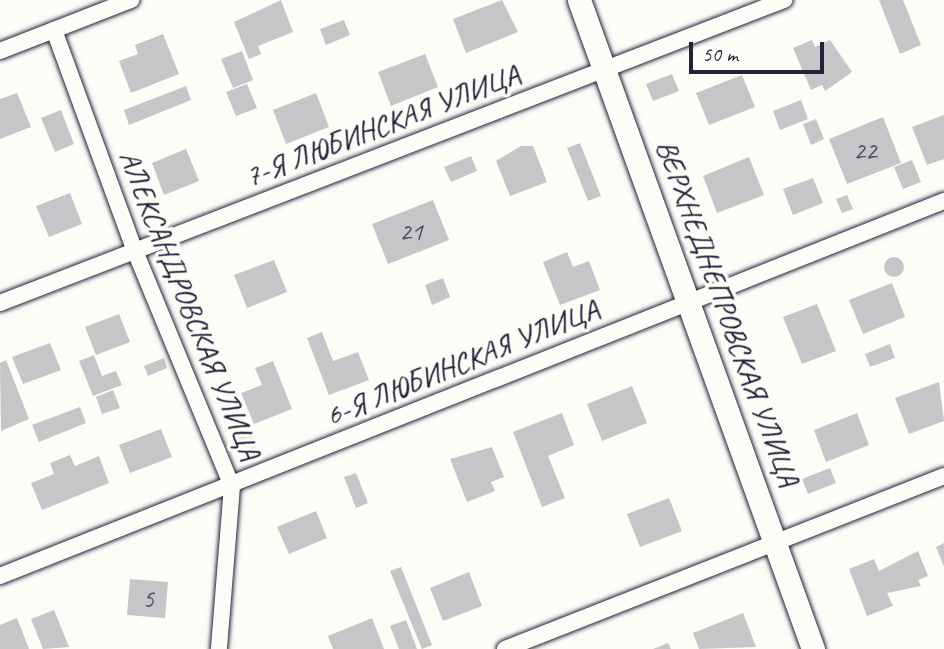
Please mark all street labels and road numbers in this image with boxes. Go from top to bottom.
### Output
street label: 7-Я ЛЮБИНСКАЯ УЛИЦА [239,56,525,194]
street label: ВЕРХНЕДНЕПРОВСКАЯ УЛИЦА [648,135,808,491]
street label: АЛЕКСАНДРОВСКАЯ УЛИЦА [111,145,269,465]
street label: 6-Я ЛЮБИНСКАЯ УЛИЦА [320,291,604,433]

